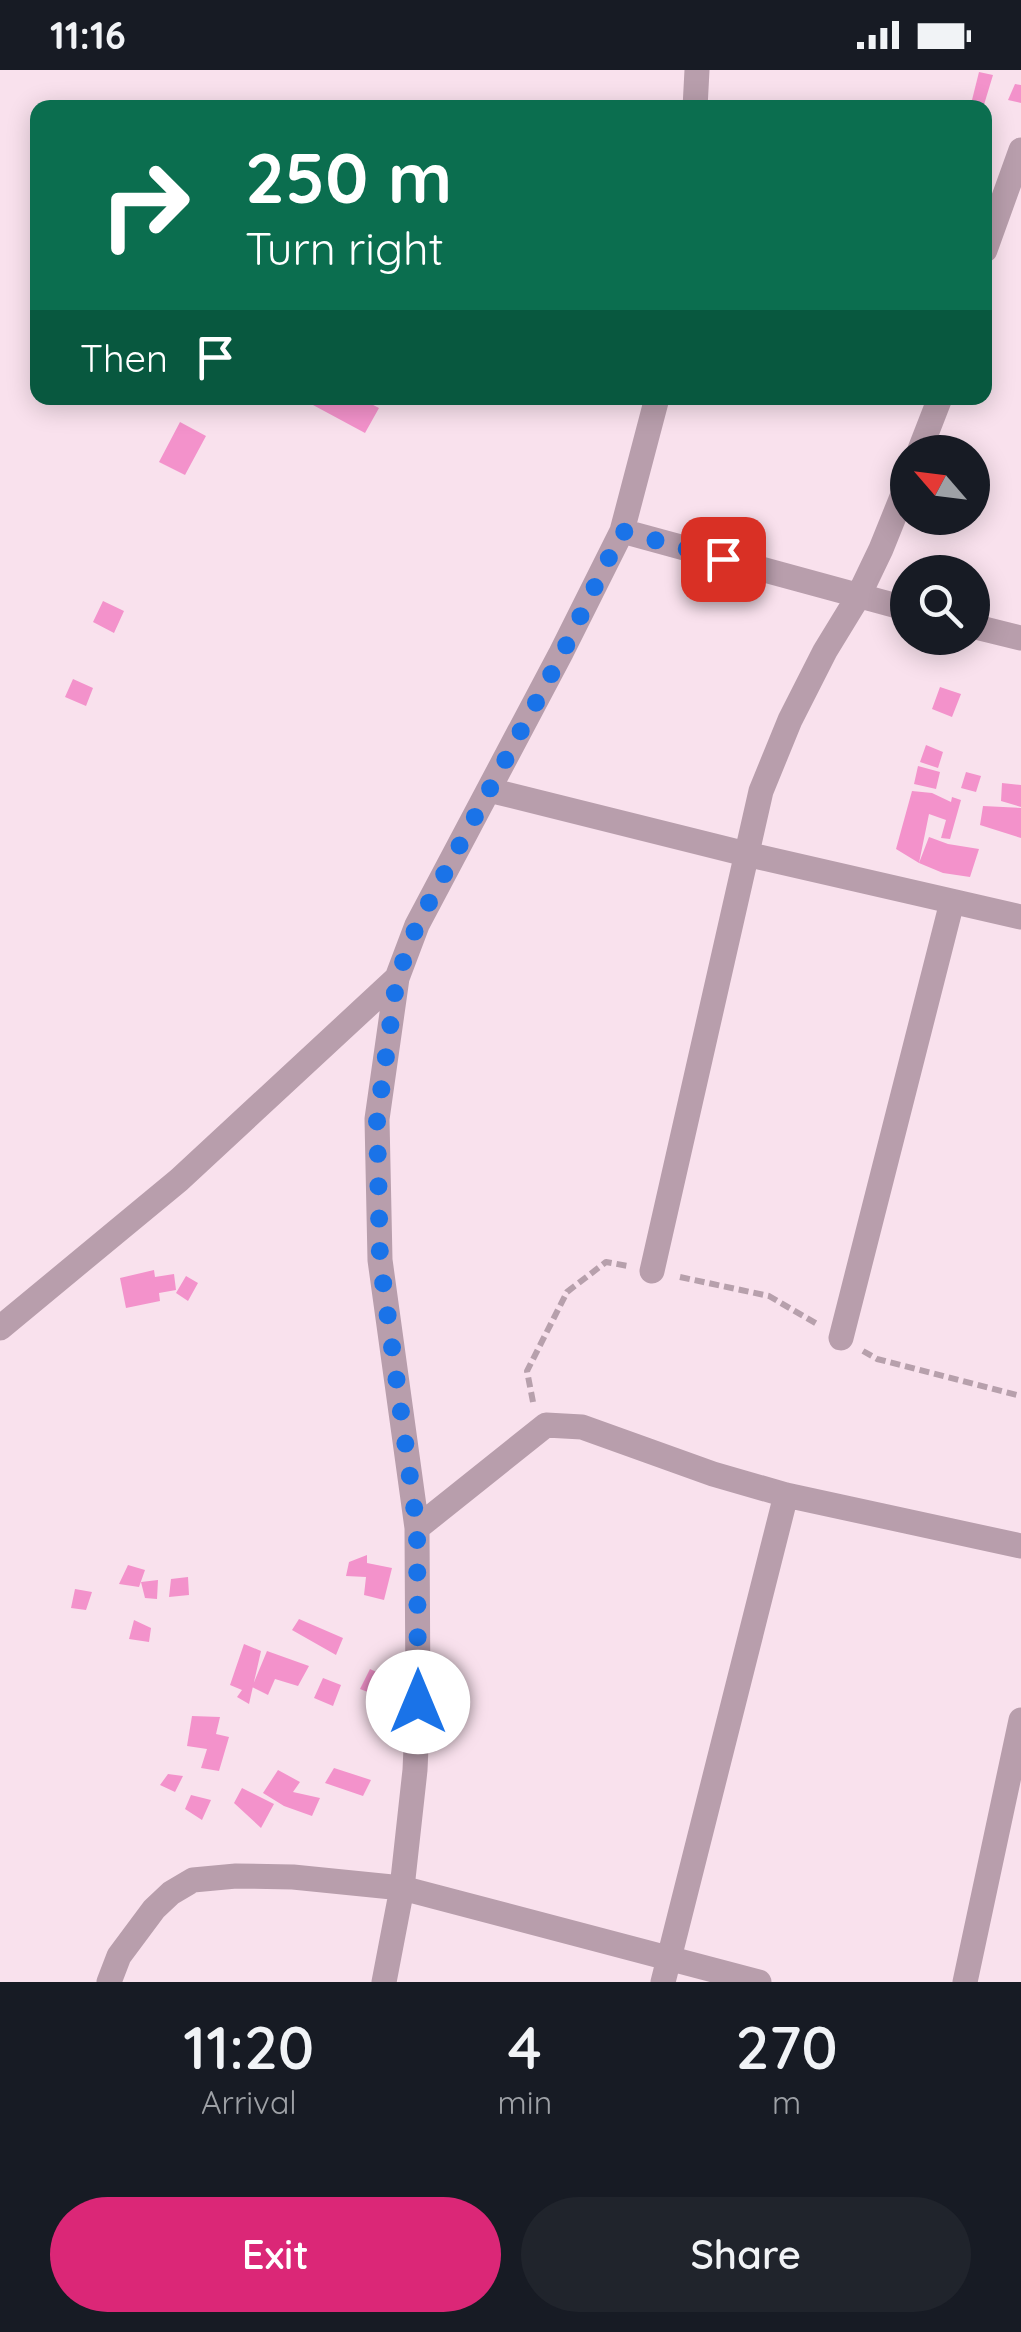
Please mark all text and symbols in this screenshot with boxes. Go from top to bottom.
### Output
text: 11:16 [50,11,126,59]
text: 250 m [245,133,452,221]
icon: right [80,140,210,270]
text: Turn right [245,220,444,276]
icon: arrive [188,330,243,385]
text: Then [80,334,168,382]
north arrow [890,435,990,535]
map controls [890,435,990,655]
pin [681,517,766,602]
icon: arrive [696,532,751,587]
button: search [890,555,990,655]
position arrow [366,1650,470,1754]
text: 11:20 [183,2009,314,2084]
text: 4 [508,2009,542,2084]
text: 270 [735,2009,838,2084]
text: Arrival [201,2082,297,2122]
text: min [498,2082,552,2122]
text: m [772,2082,801,2122]
button: Exit [50,2197,501,2312]
button: Share [521,2197,971,2312]

